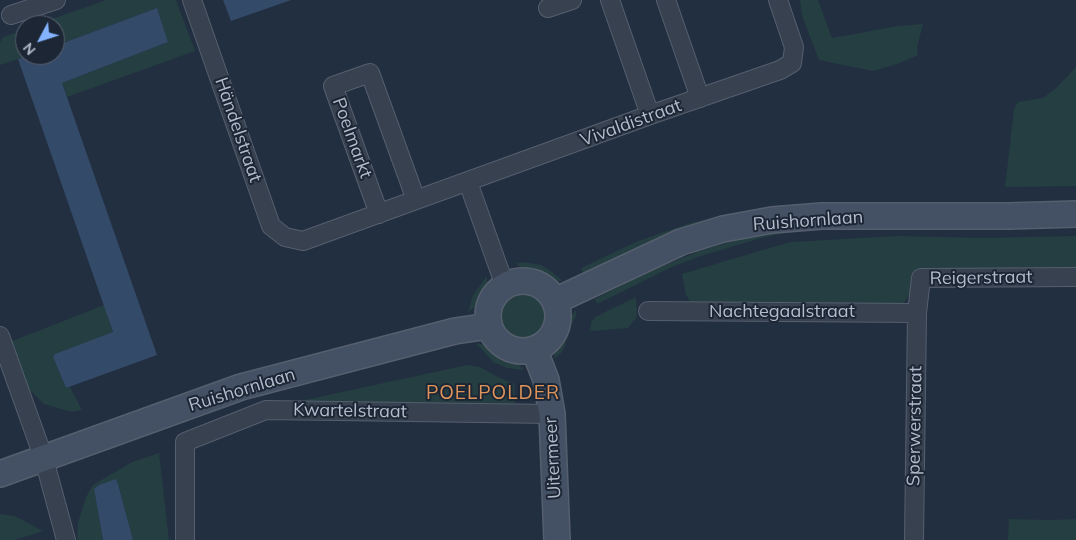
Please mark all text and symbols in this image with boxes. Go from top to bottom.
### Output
north arrow [15,15,65,65]
text: N [19,39,40,59]
street label: Händelstraat [210,75,266,185]
street label: Poelmarkt [327,95,377,181]
street label: Vivaldistraat [578,95,684,151]
street label: Ruishornlaan [752,206,864,236]
street label: Reigerstraat [929,266,1033,290]
street label: Nachtegaalstraat [709,301,855,323]
street label: Ruishornlaan [186,364,298,416]
street label: Sperwerstraat [903,366,927,486]
district label: POELPOLDER [425,382,561,404]
street label: Kwartelstraat [293,399,407,423]
street label: Uitermeer [540,417,566,499]

